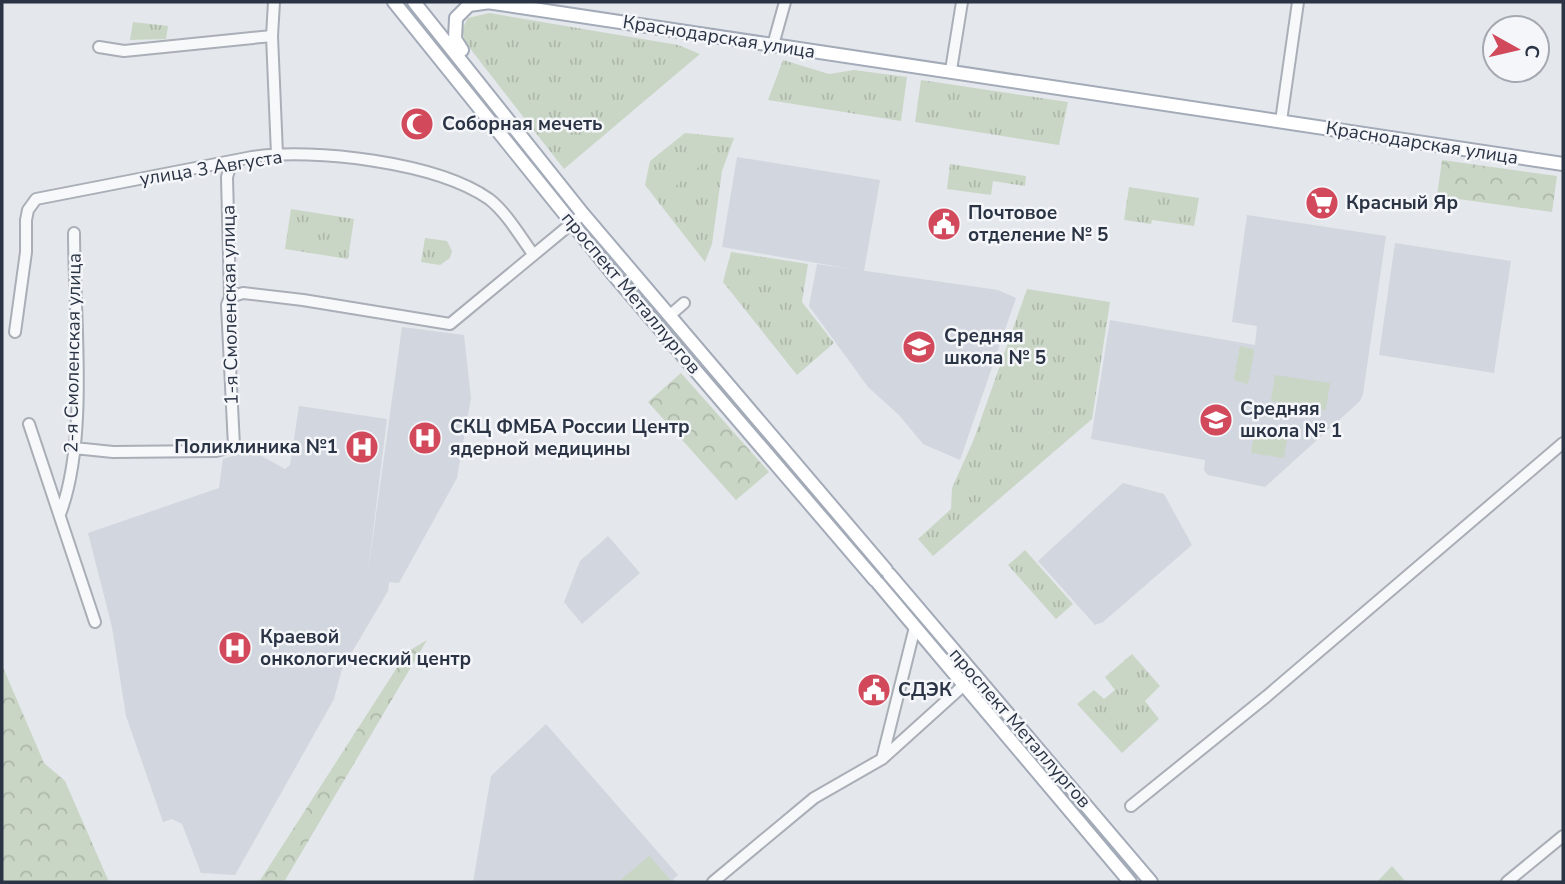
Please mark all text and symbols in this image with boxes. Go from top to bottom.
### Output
street label: Краснодарская улица [621,9,817,65]
north arrow [1481,14,1551,84]
text: С [1518,43,1546,60]
mosque icon: Соборная мечеть [398,105,436,143]
place label: Соборная мечеть [442,111,603,137]
street label: Краснодарская улица [1324,115,1520,171]
street label: улица 3 Августа [138,144,284,192]
supermarket icon: Красный Яр [1303,184,1341,222]
place label: Красный Яр [1346,190,1458,216]
place label: Почтовое отделение № 5 [968,200,1108,248]
street label: 1-я Смоленская улица [215,205,245,405]
public building icon: Почтовое отделение № 5 [925,205,963,243]
street label: проспект Металлургов [555,206,707,380]
street label: 2-я Смоленская улица [58,253,88,453]
place label: Средняя школа № 5 [944,323,1046,371]
school or university icon: Средняя школа № 5 [900,328,938,366]
place label: Средняя школа № 1 [1240,396,1342,444]
school or university icon: Средняя школа № 1 [1197,401,1235,439]
place label: СКЦ ФМБА России Центр ядерной медицины [450,414,690,462]
hospital icon: СКЦ ФМБА России Центр ядерной медицины [406,419,444,457]
hospital icon: Поликлиника №1 [343,428,381,466]
place label: Поликлиника №1 [174,434,338,460]
place label: Краевой онкологический центр [260,624,471,672]
hospital icon: Краевой онкологический центр [216,629,254,667]
street label: проспект Металлургов [943,642,1097,814]
public building icon: СДЭК [855,671,893,709]
place label: СДЭК [898,677,952,703]

